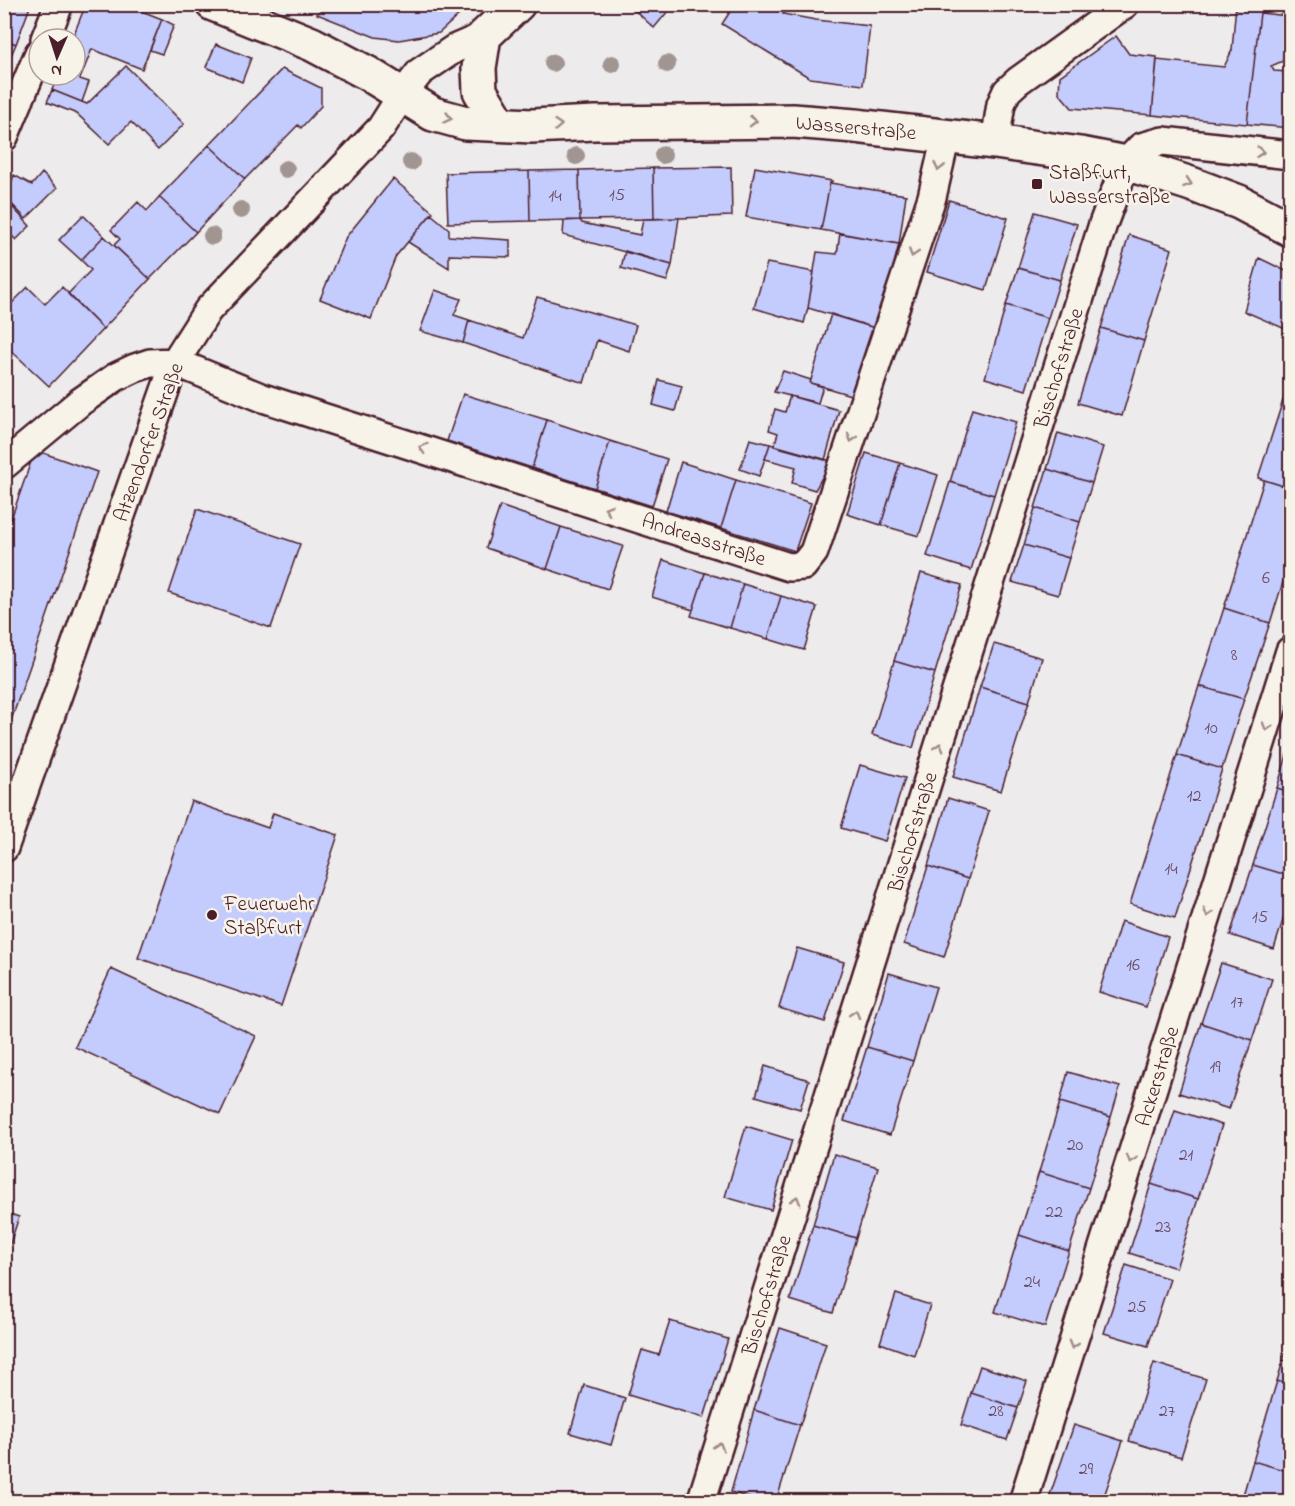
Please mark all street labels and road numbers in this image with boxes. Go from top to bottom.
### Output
street label: Wasserstraße [794,109,918,149]
street label: Bischofstraße [1027,304,1093,433]
street label: Atzendorfer Straße [107,358,193,527]
street label: Andreasstraße [637,507,770,575]
street label: Bischofstraße [881,768,947,897]
street label: Ackerstraße [1129,1022,1189,1130]
street label: Bischofstraße [735,1231,801,1360]

